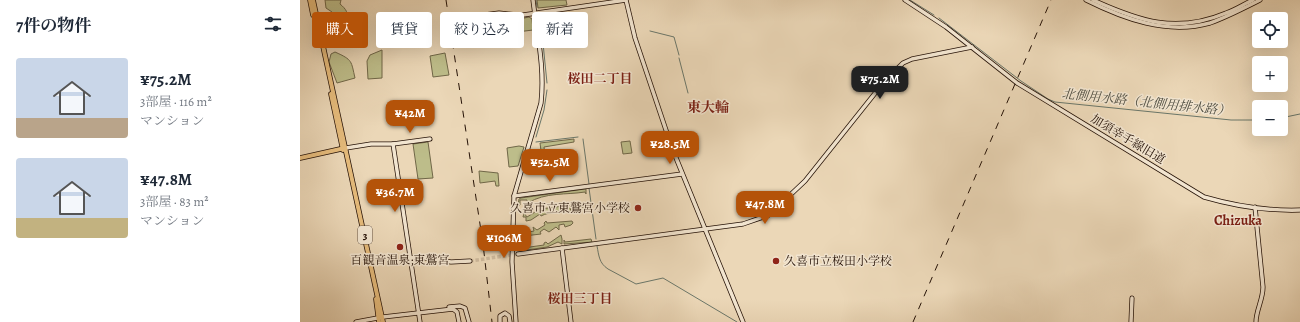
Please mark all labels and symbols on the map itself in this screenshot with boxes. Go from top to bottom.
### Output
pin: ¥75.2M [847,66,913,100]
district label: 桜田二丁目 [567,70,633,87]
water label: 北側用水路（北側用排水路） [1061,85,1231,119]
district label: 東大輪 [687,98,729,117]
pin: ¥42M [386,100,434,134]
street label: 加須幸手線旧道 [1088,111,1168,167]
pin: ¥28.5M [637,131,703,165]
pin: ¥52.5M [517,149,583,183]
pin: ¥36.7M [362,179,428,213]
pin: ¥47.8M [732,191,798,225]
place label: 久喜市立東鷲宮小学校 [510,200,630,216]
marker: 久喜市立東鷲宮小学校 [633,203,643,213]
district label: Chizuka [1214,211,1262,230]
pin: ¥106M [476,225,532,259]
road number: 3 [358,226,372,244]
marker: 百観音温泉;東鷲宮 [395,242,405,252]
place label: 百観音温泉;東鷲宮 [351,252,449,268]
place label: 久喜市立桜田小学校 [784,253,892,269]
marker: 久喜市立桜田小学校 [771,256,781,266]
district label: 桜田三丁目 [547,290,613,307]

